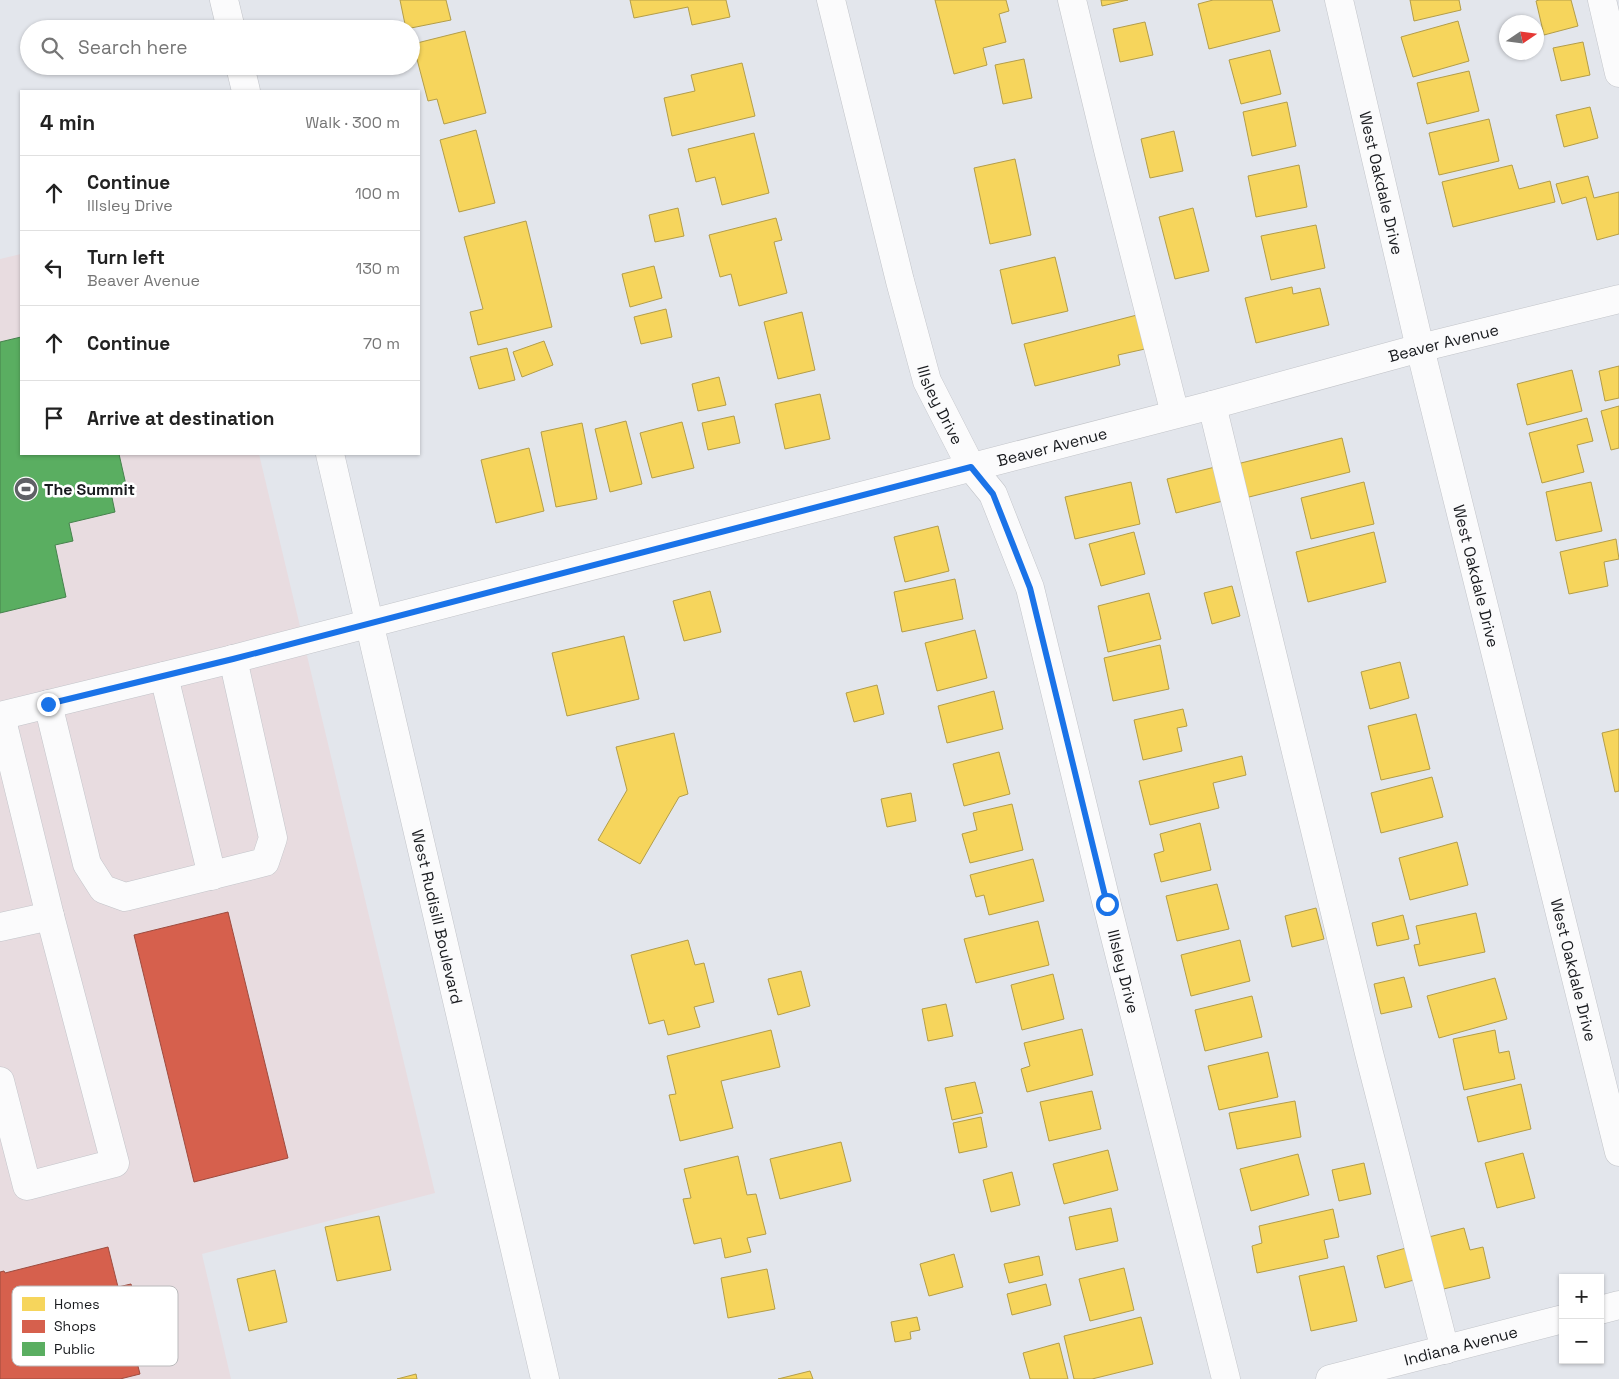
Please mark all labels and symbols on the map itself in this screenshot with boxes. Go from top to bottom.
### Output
north arrow [1499,15,1544,60]
street label: West Oakdale Drive [1355,109,1408,257]
street label: Beaver Avenue [1386,319,1501,367]
street label: Illsley Drive [913,363,968,448]
street label: Beaver Avenue [995,422,1109,471]
sports icon: The Summit [13,476,39,502]
place label: The Summit [44,479,135,500]
street label: West Oakdale Drive [1449,502,1504,649]
route end [37,693,60,716]
street label: West Rudisill Boulevard [407,827,468,1006]
route start [1096,893,1119,916]
street label: West Oakdale Drive [1546,896,1602,1044]
street label: Illsley Drive [1103,927,1144,1016]
legend [12,1286,178,1366]
text: Homes [54,1295,100,1313]
text: Shops [54,1317,96,1335]
street label: Indiana Avenue [1402,1321,1520,1370]
text: Public [54,1340,95,1358]

